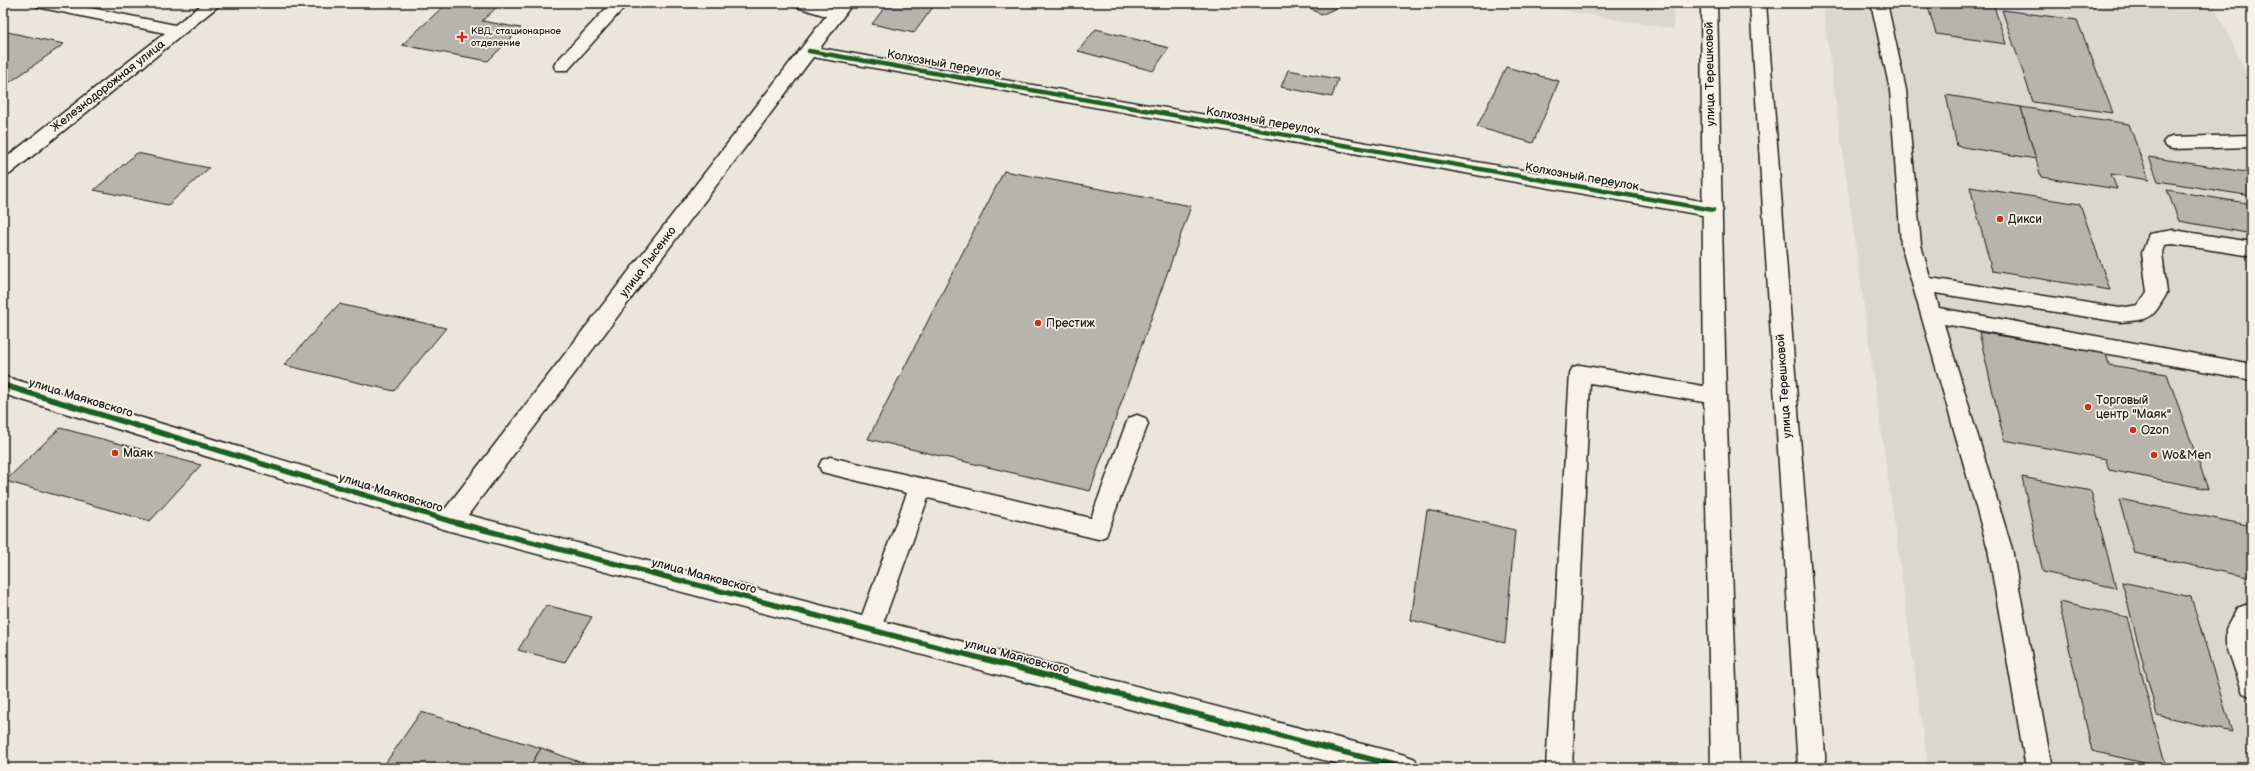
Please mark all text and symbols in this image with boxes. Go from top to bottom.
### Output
street label: улица Терешковой [1702,21,1718,126]
place label: КВД, стационарное отделение [471,25,561,49]
marker: КВД, стационарное отделение [456,31,468,43]
street label: Железнодорожная улица [48,37,168,135]
street label: Колхозный переулок [886,47,1003,82]
street label: Колхозный переулок [1205,104,1322,139]
street label: Колхозный переулок [1524,160,1641,195]
place label: Дикси [2008,212,2042,227]
marker: Дикси [1995,214,2005,224]
street label: улица Лысенко [617,224,679,300]
place label: Престиж [1046,316,1096,331]
marker: Престиж [1033,318,1043,328]
street label: улица Терешковой [1773,333,1795,439]
street label: улица Маяковского [27,375,135,421]
place label: Торговый центр "Маяк" [2096,393,2171,422]
marker: Торговый центр "Маяк" [2083,402,2093,412]
place label: Ozon [2141,423,2169,438]
marker: Ozon [2128,425,2138,435]
place label: Маяк [123,446,154,461]
marker: Маяк [110,448,120,458]
place label: Wo&Men [2162,448,2212,463]
marker: Wo&Men [2149,450,2159,460]
street label: улица Маяковского [337,470,445,516]
street label: улица Маяковского [650,555,758,597]
street label: улица Маяковского [963,636,1071,678]

